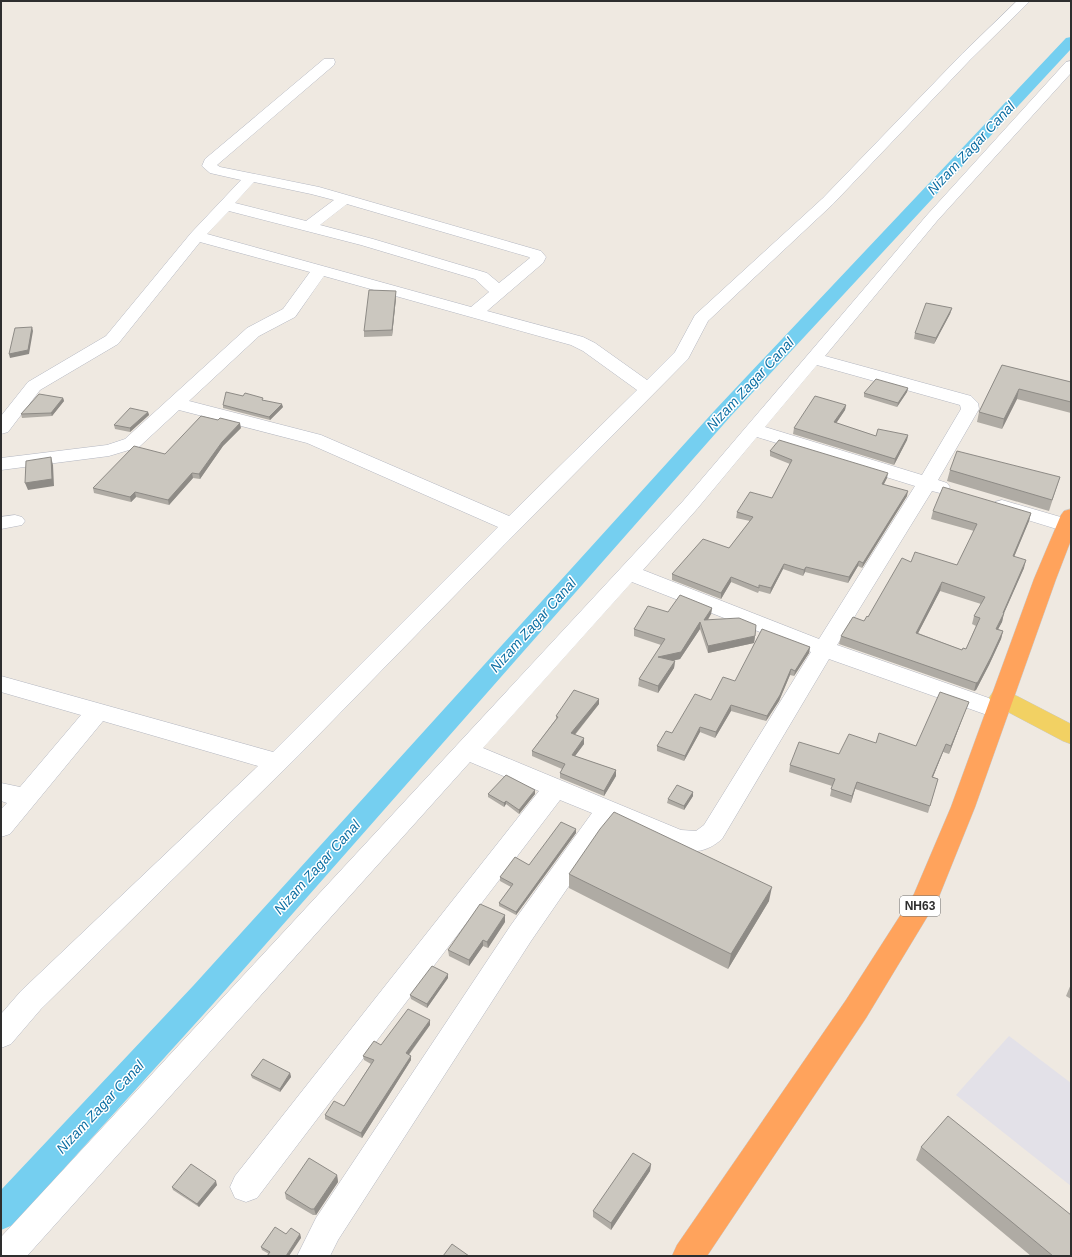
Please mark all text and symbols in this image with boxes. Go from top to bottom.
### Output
water label: Nizam Zagar Canal [924,98,1019,198]
water label: Nizam Zagar Canal [703,334,798,434]
water label: Nizam Zagar Canal [487,574,580,675]
water label: Nizam Zagar Canal [271,816,364,917]
road number: NH63 [900,896,940,916]
water label: Nizam Zagar Canal [53,1057,148,1157]

